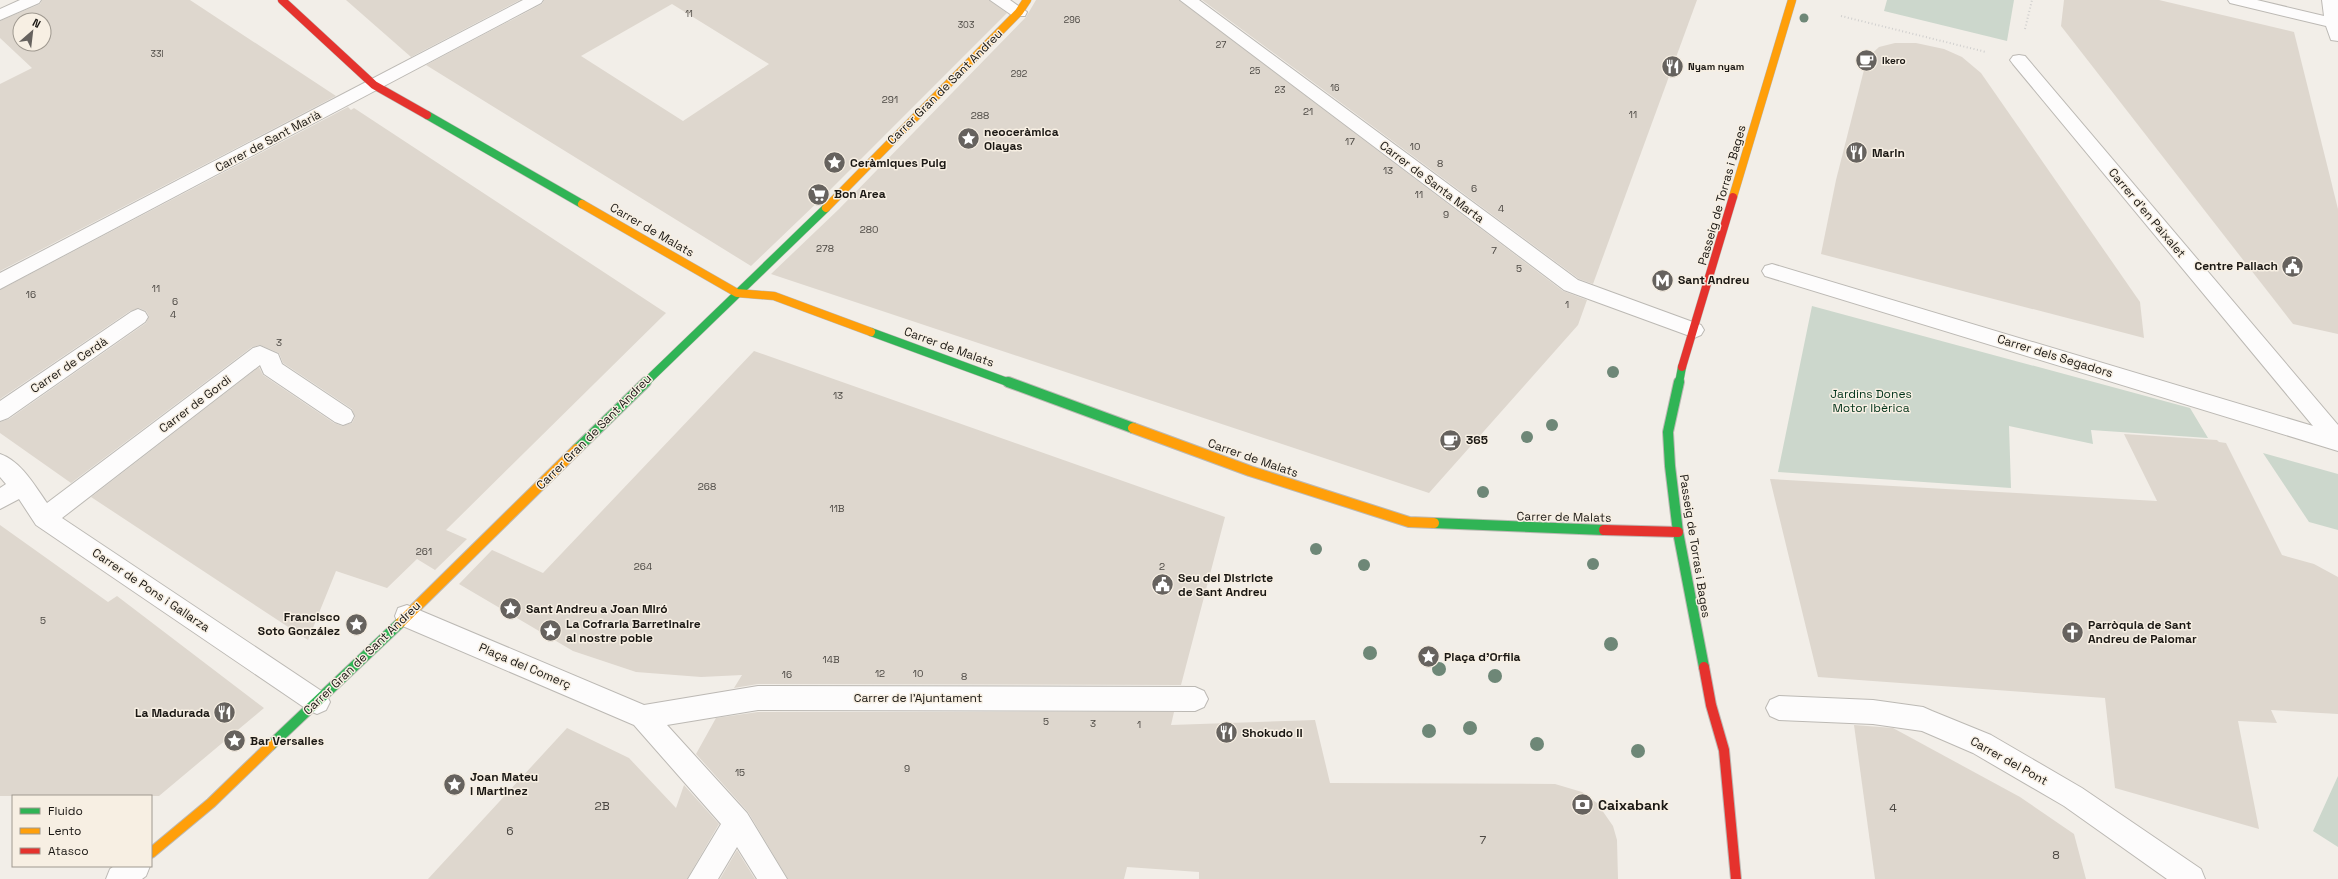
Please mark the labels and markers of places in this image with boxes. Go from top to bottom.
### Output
cafe icon: Ikero [1854,47,1880,73]
restaurant icon: Nyam nyam [1659,53,1685,79]
place label: Ikero [1882,54,1906,67]
place label: Nyam nyam [1688,60,1744,73]
place label: neoceràmica Olayas [984,124,1059,154]
place icon: neoceràmica Olayas [955,126,981,152]
restaurant icon: Marin [1844,140,1870,166]
place label: Marin [1872,145,1905,161]
place icon: Ceràmiques Puig [821,150,847,176]
place label: Ceràmiques Puig [850,155,946,171]
supermarket icon: Bon Area [806,181,832,207]
place label: Bon Area [834,186,886,202]
public building icon: Centre Pallach [2280,253,2306,279]
place label: Centre Pallach [2194,258,2278,274]
metro station icon: Sant Andreu [1649,267,1675,293]
place label: Sant Andreu [1678,272,1749,288]
cafe icon: 365 [1438,427,1464,453]
place label: 365 [1466,432,1488,448]
place label: Seu del Districte de Sant Andreu [1178,570,1273,600]
public building icon: Seu del Districte de Sant Andreu [1150,572,1176,598]
place icon: Sant Andreu a Joan Miró [497,596,523,622]
place label: Sant Andreu a Joan Miró [526,601,668,617]
place label: Francisco Soto González [258,609,340,639]
place icon: Francisco Soto González [343,611,369,637]
place label: La Cofraria Barretinaire al nostre poble [566,616,701,646]
place label: Parròquia de Sant Andreu de Palomar [2088,617,2197,647]
place icon: La Cofraria Barretinaire al nostre poble [537,618,563,644]
church icon: Parròquia de Sant Andreu de Palomar [2060,619,2086,645]
place icon: Plaça d'Orfila [1416,644,1442,670]
place label: Plaça d'Orfila [1444,649,1521,665]
restaurant icon: La Madurada [212,700,238,726]
place label: La Madurada [135,705,210,721]
restaurant icon: Shokudo II [1213,720,1239,746]
place label: Shokudo II [1242,725,1303,741]
place icon: Bar Versalles [222,728,248,754]
place label: Bar Versalles [250,733,324,749]
place label: Joan Mateu i Martinez [470,769,538,799]
place icon: Joan Mateu i Martinez [442,771,468,797]
bank icon: Caixabank [1570,792,1596,818]
place label: Caixabank [1598,796,1669,814]

